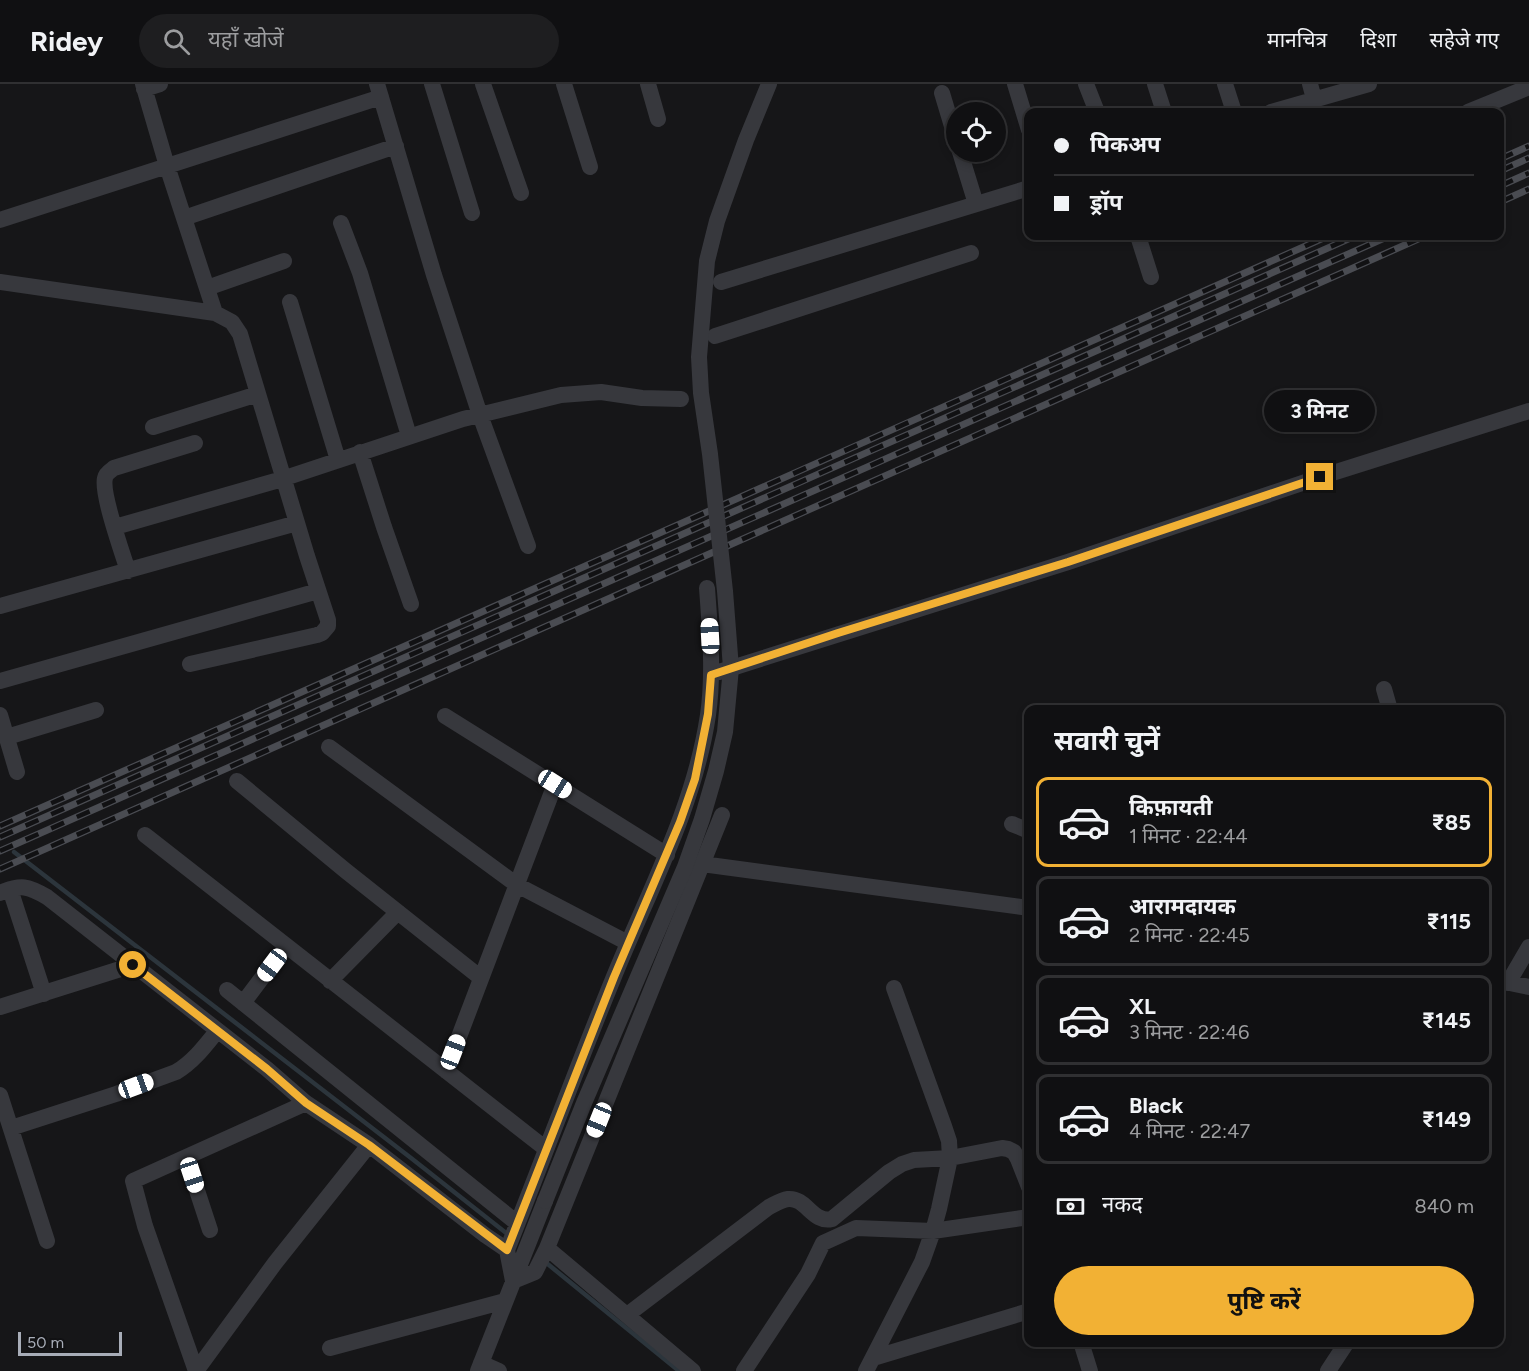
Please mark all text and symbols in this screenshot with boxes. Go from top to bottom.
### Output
search box [139,14,559,68]
text: Ridey [30,24,103,58]
icon: search [160,25,193,58]
text: यहाँ खोजें [208,26,284,53]
text: मानचित्र [1267,27,1327,52]
text: दिशा [1360,27,1396,52]
text: सहेजे गए [1429,27,1499,52]
map controls [946,102,1006,162]
button: locate [946,102,1006,162]
text: पिकअप [1090,131,1161,158]
text: ड्रॉप [1090,189,1123,216]
callout: 3 मिनट [1264,390,1376,432]
text: 3 मिनट [1291,399,1348,423]
route end [1306,463,1333,490]
car [700,618,720,654]
text: सवारी चुनें [1054,724,1160,757]
car [535,767,575,801]
text: किफ़ायती [1129,794,1213,821]
icon: car [1057,795,1111,849]
text: ₹85 [1432,809,1471,836]
text: 1 मिनट · 22:44 [1129,824,1248,848]
text: आरामदायक [1129,893,1236,920]
icon: car [1057,894,1111,948]
text: ₹115 [1426,908,1471,935]
text: 2 मिनट · 22:45 [1129,923,1250,947]
car [254,945,290,985]
route start [119,951,146,978]
icon: car [1057,993,1111,1047]
text: XL [1129,993,1156,1020]
text: ₹145 [1422,1007,1471,1034]
text: 3 मिनट · 22:46 [1129,1020,1249,1044]
car [438,1032,468,1072]
car [116,1071,156,1101]
icon: car [1057,1092,1111,1146]
text: Black [1129,1092,1183,1119]
car [584,1100,614,1140]
text: ₹149 [1422,1106,1471,1133]
text: 4 मिनट · 22:47 [1129,1119,1250,1143]
car [178,1155,206,1195]
icon: cash [1054,1190,1087,1223]
text: नकद [1102,1191,1143,1218]
text: 840 m [1415,1194,1474,1218]
button: पुष्टि करें [1054,1266,1474,1335]
scale bar [18,1329,122,1356]
text: 50 m [27,1333,64,1352]

